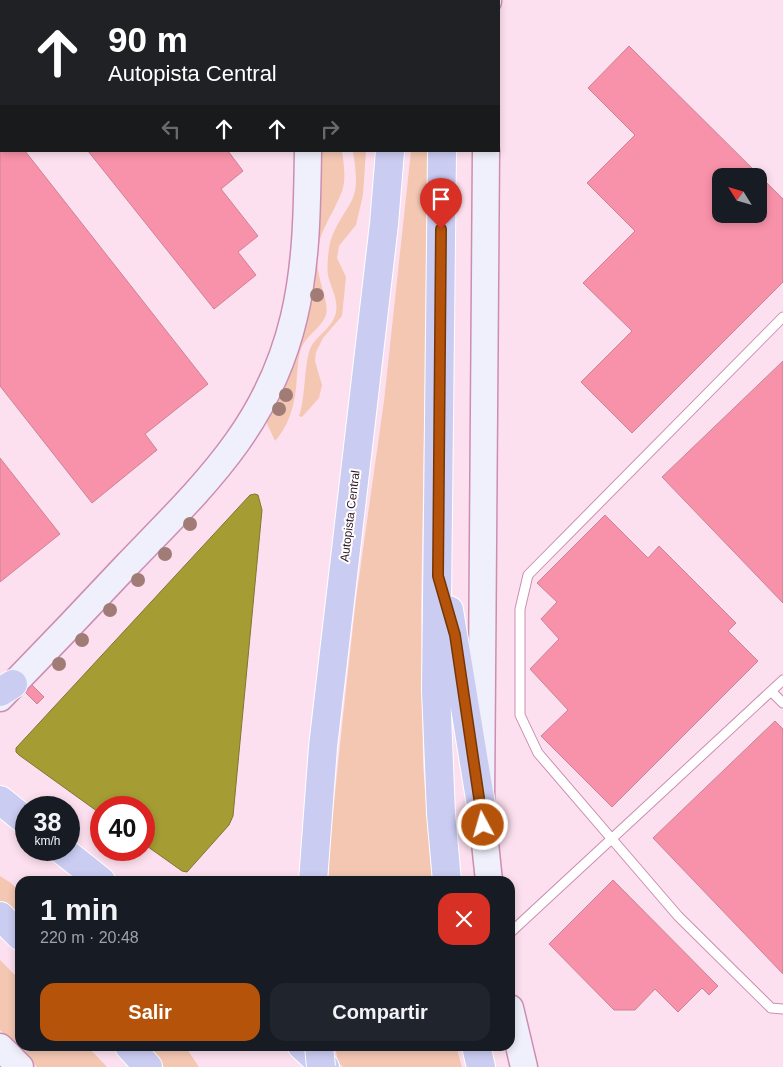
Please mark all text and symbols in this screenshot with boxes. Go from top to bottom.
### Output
icon: ahead [25,20,90,85]
text: 90 m [108,20,188,59]
text: Autopista Central [108,61,277,86]
icon: left [157,115,185,143]
icon: ahead [210,115,238,143]
icon: ahead [263,115,291,143]
icon: right [316,115,344,143]
north arrow [712,168,768,222]
map controls [712,168,767,223]
pin [420,178,462,229]
icon: arrive [427,185,455,213]
street label: Autopista Central [337,469,363,563]
speed limit sign: 40 [90,796,155,861]
position arrow [456,798,508,850]
text: 38 [34,808,61,836]
text: km/h [34,834,61,848]
text: 1 min [40,893,118,926]
button: close [438,893,490,945]
text: 220 m · 20:48 [40,929,139,946]
button: Salir [40,983,260,1041]
button: Compartir [270,983,490,1041]

